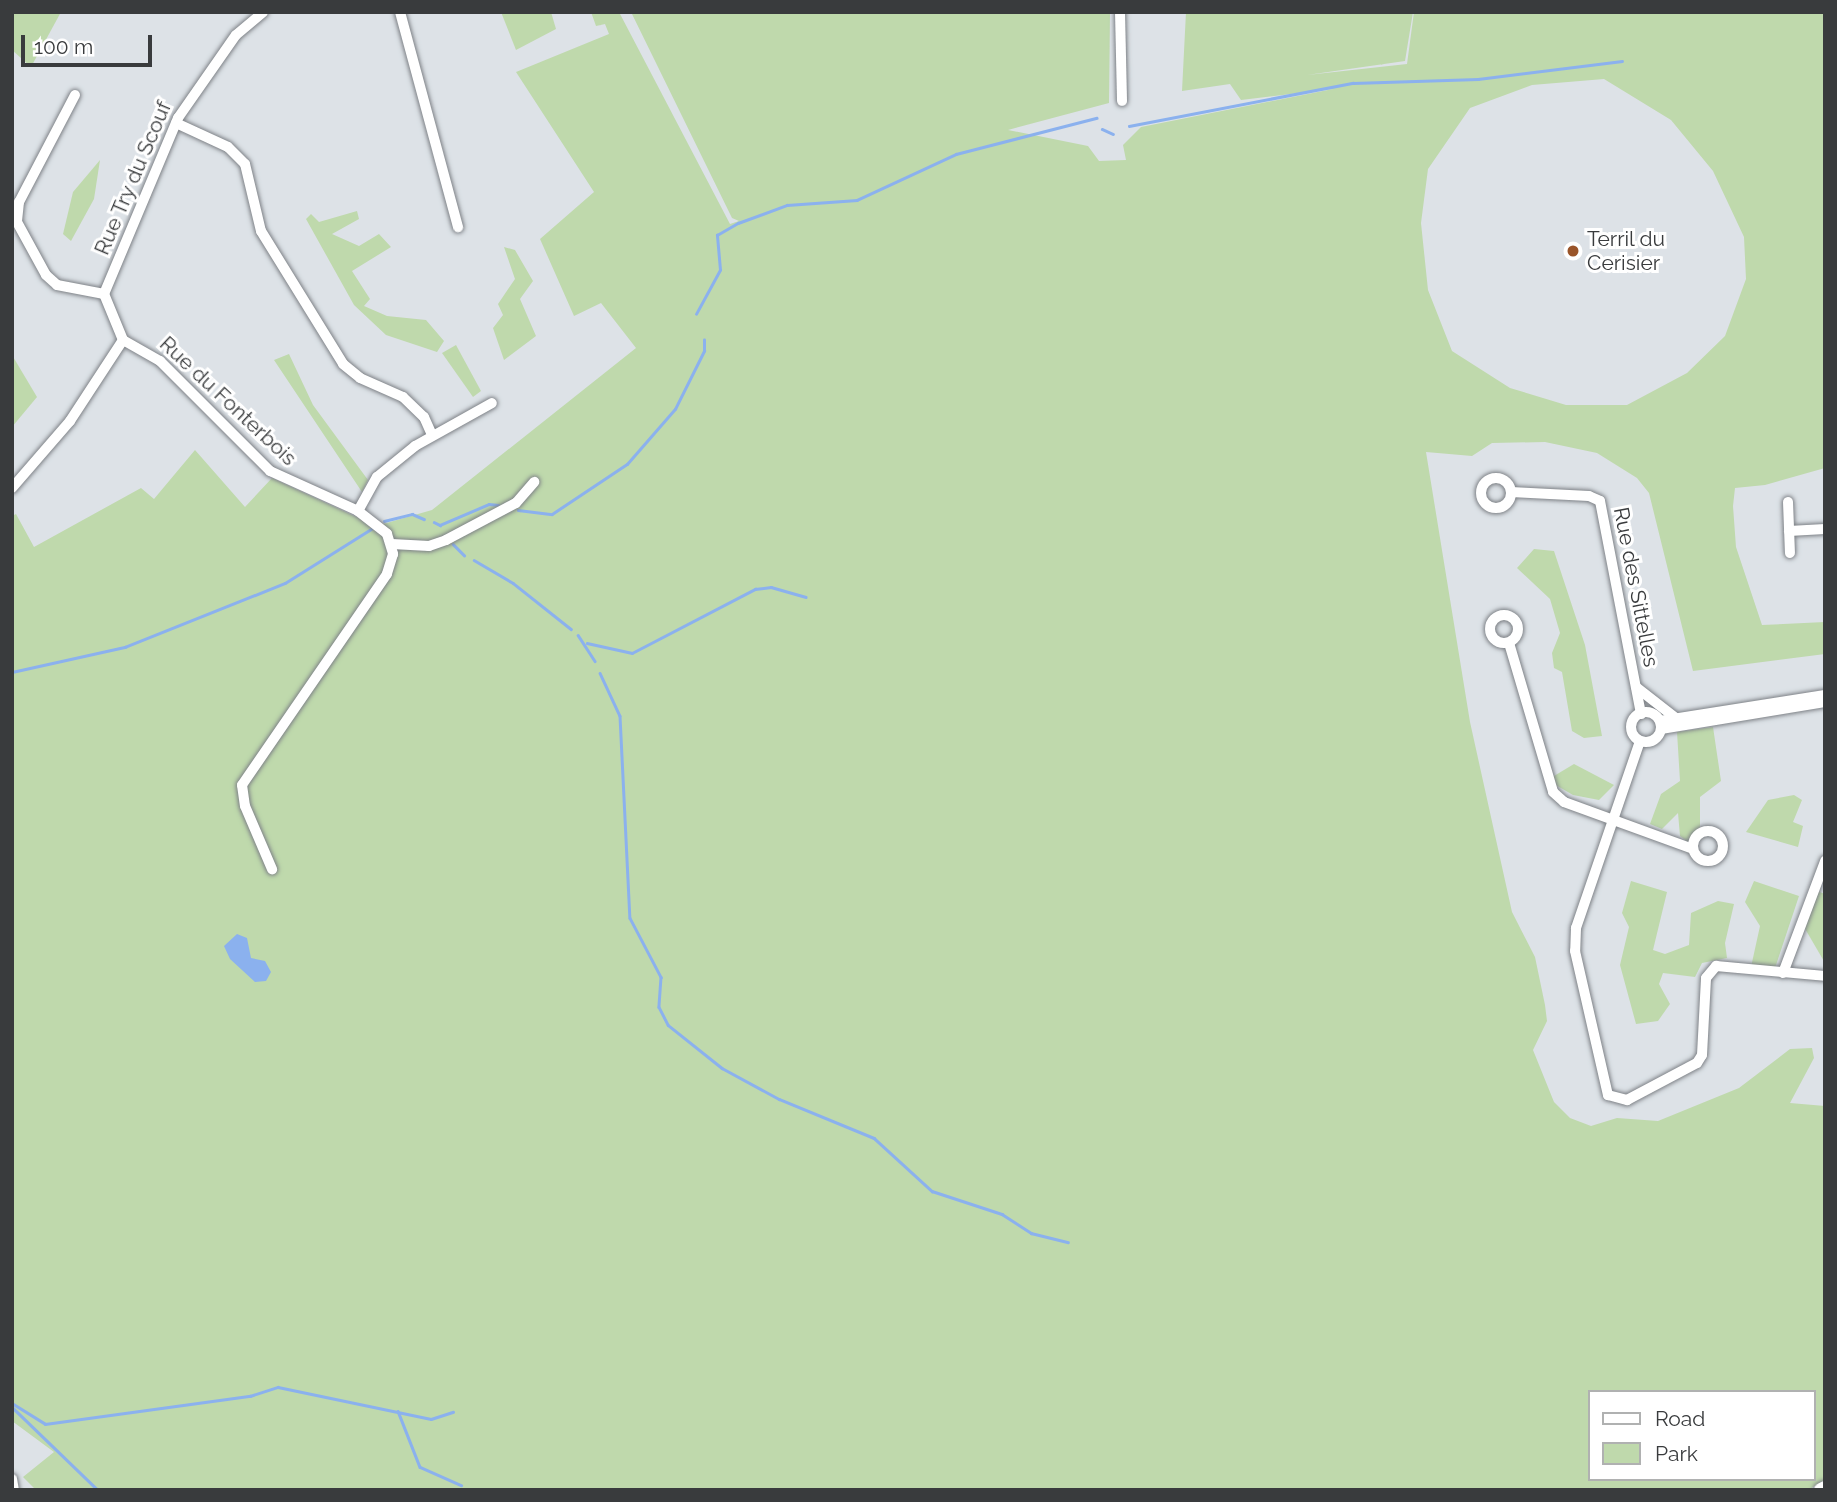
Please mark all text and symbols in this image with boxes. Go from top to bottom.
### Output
scale bar [24,21,156,65]
text: 100 m [34,34,93,59]
street label: Rue Try du Scouf [89,97,177,259]
place label: Terril du Cerisier [1587,226,1666,276]
marker: Terril du Cerisier [1565,243,1581,259]
street label: Rue du Fonterbois [154,331,302,471]
street label: Rue des Sittelles [1608,505,1664,669]
legend [1588,1390,1816,1481]
text: Road [1655,1406,1705,1431]
text: Park [1655,1441,1698,1466]

